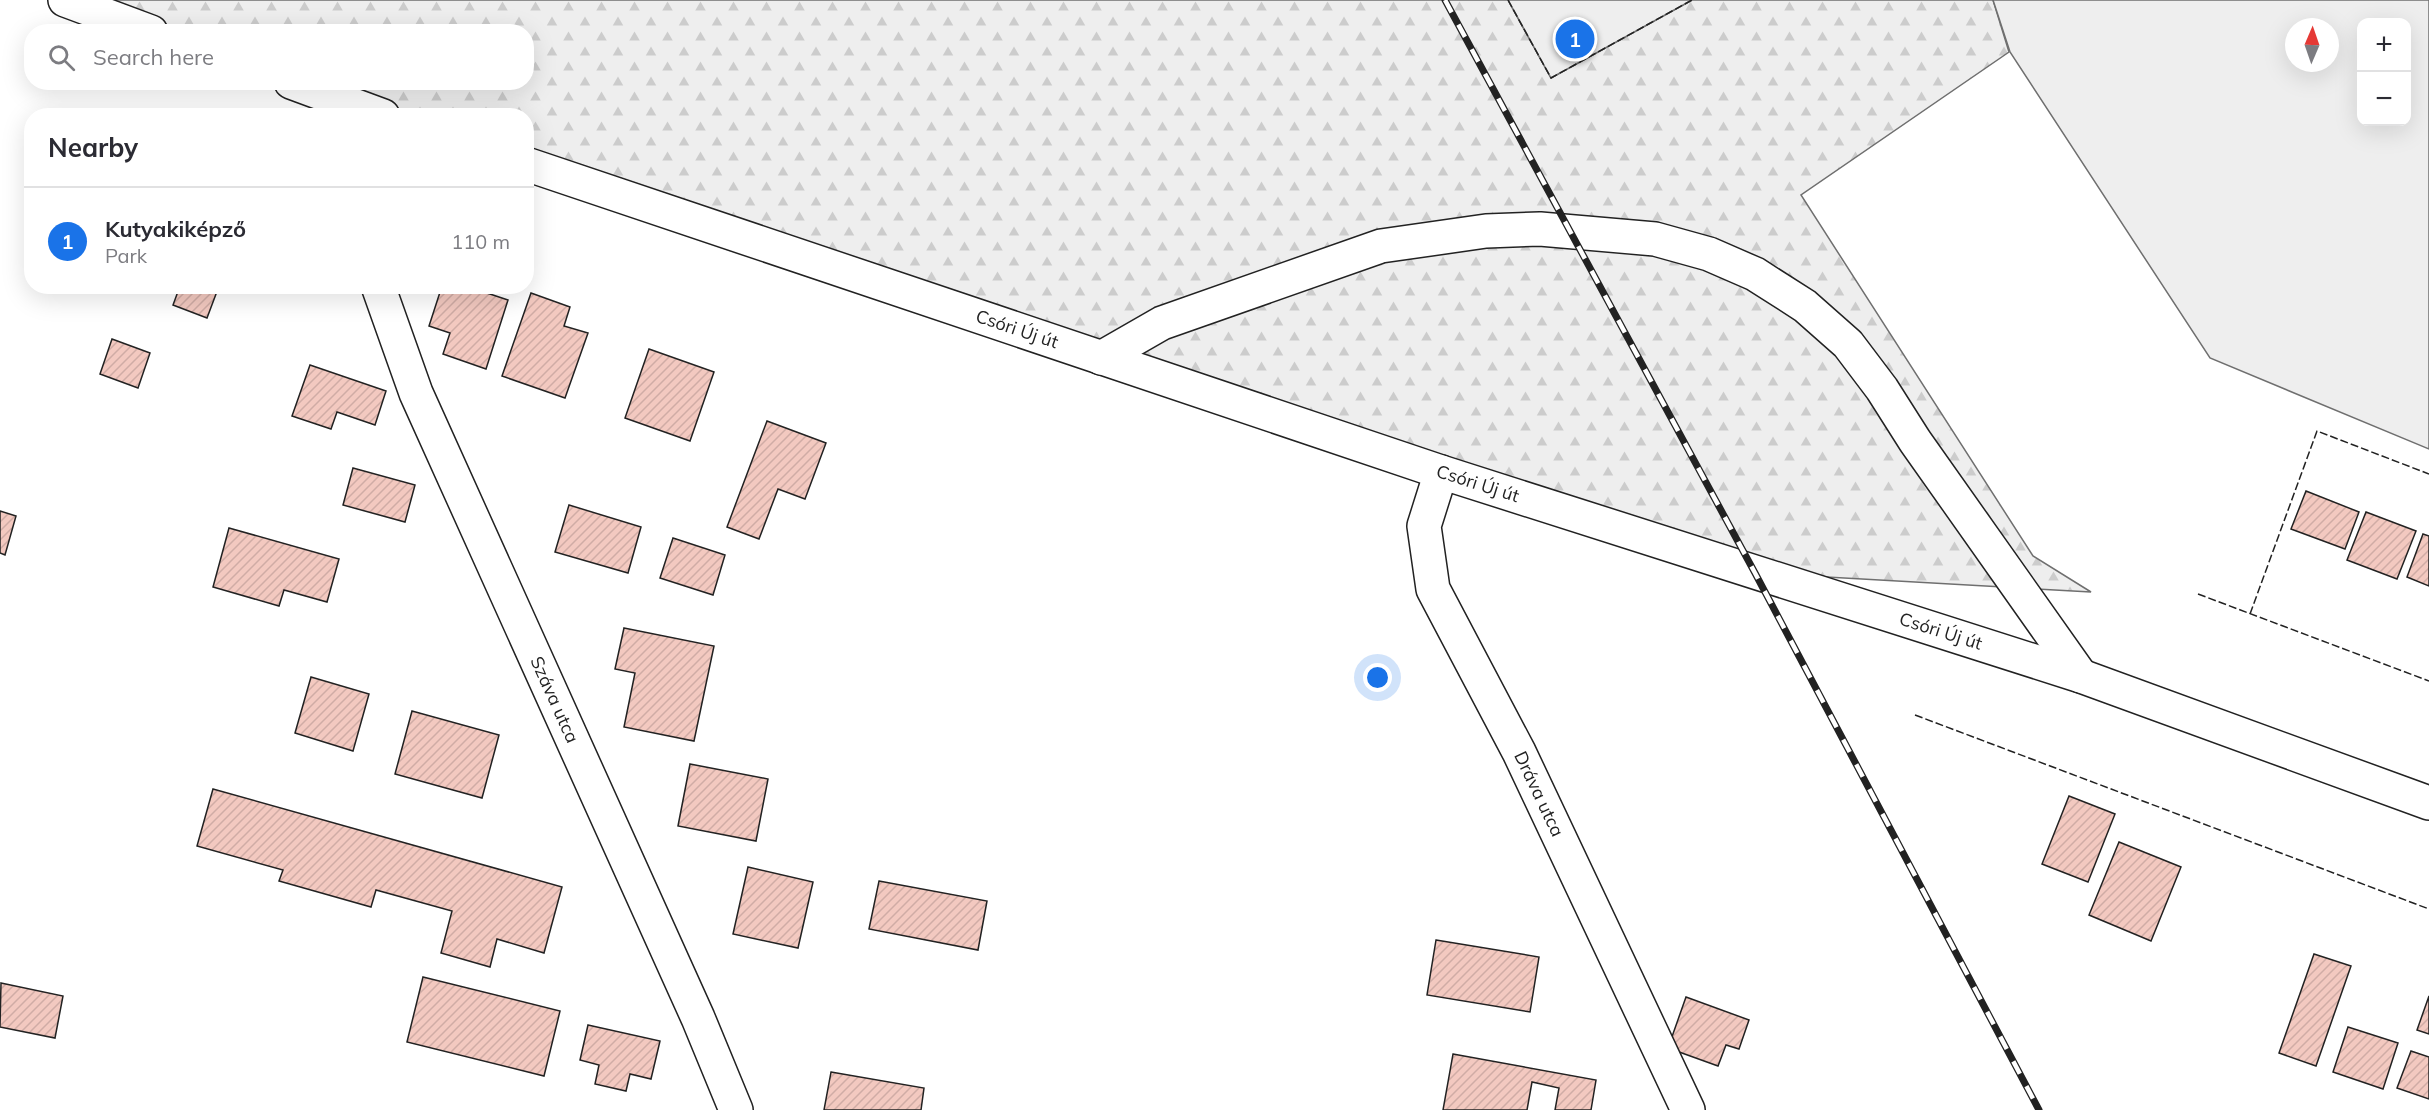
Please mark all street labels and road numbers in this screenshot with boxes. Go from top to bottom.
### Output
street label: Csóri Új út [973,304,1061,353]
street label: Csóri Új út [1434,459,1522,507]
street label: Csóri Új út [1897,607,1985,655]
street label: Száva utca [525,653,584,746]
street label: Dráva utca [1509,747,1569,840]

